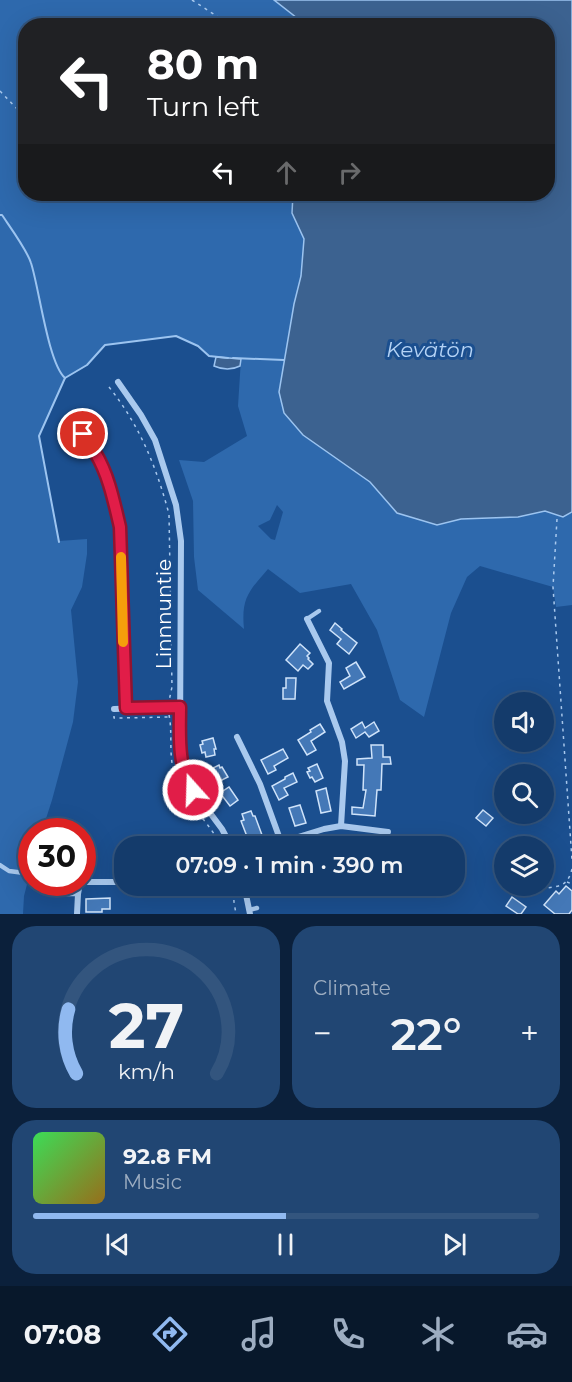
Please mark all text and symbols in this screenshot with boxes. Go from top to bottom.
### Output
text: 80 m [147,38,259,90]
icon: left [48,42,126,120]
text: Turn left [147,90,260,123]
icon: left [207,156,240,189]
icon: ahead [270,156,303,189]
icon: right [333,156,366,189]
water label: Kevätön [386,337,474,362]
pin [57,408,108,459]
icon: arrive [66,417,99,450]
street label: Linnnuntie [152,559,176,669]
map controls [494,692,554,896]
button: sound [494,692,554,752]
position arrow [161,758,225,822]
button: search [494,764,554,824]
speed limit sign: 30 [18,818,96,896]
button: layers [494,836,554,896]
text: 07:09 · 1 min · 390 m [175,852,404,879]
text: Climate [313,976,391,1000]
text: 27 [108,988,184,1064]
text: 22° [390,1006,462,1061]
text: − [313,1013,332,1053]
text: + [520,1013,539,1053]
text: km/h [117,1058,175,1084]
text: 92.8 FM [123,1143,212,1170]
text: Music [123,1170,182,1194]
icon: previous [101,1228,134,1261]
icon: pause [269,1228,302,1261]
icon: next [438,1228,471,1261]
icon: directions [149,1313,191,1355]
icon: music [238,1313,280,1355]
icon: phone [327,1313,369,1355]
icon: climate [417,1313,459,1355]
icon: car [506,1313,548,1355]
text: 07:08 [24,1318,101,1351]

